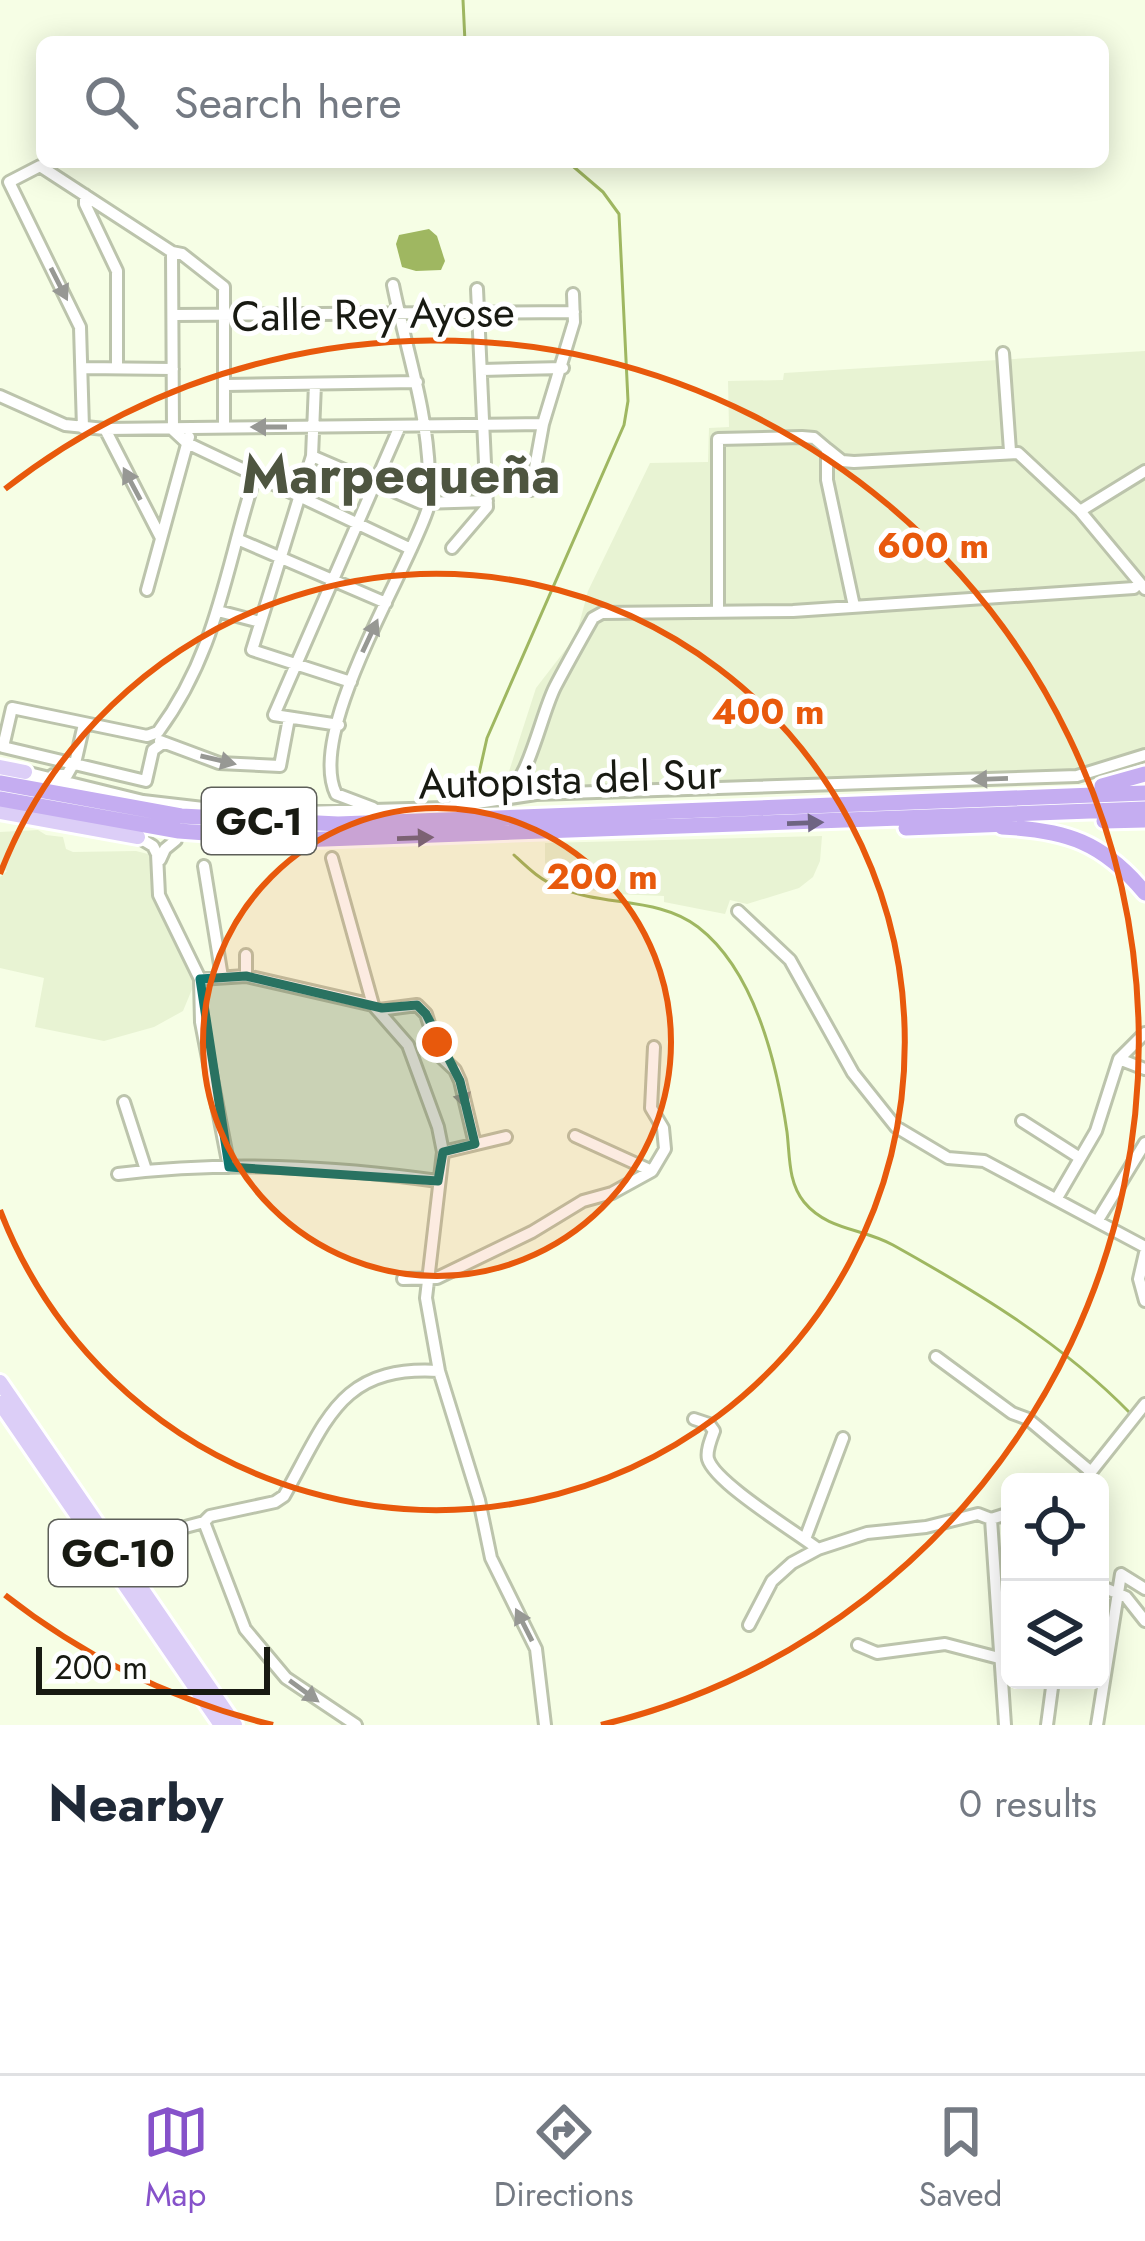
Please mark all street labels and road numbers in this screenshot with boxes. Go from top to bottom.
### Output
street label: Calle Rey Ayose [231,281,515,347]
street label: Autopista del Sur [417,743,724,815]
road number: GC-1 [202,788,316,854]
road number: GC-10 [49,1520,187,1586]

